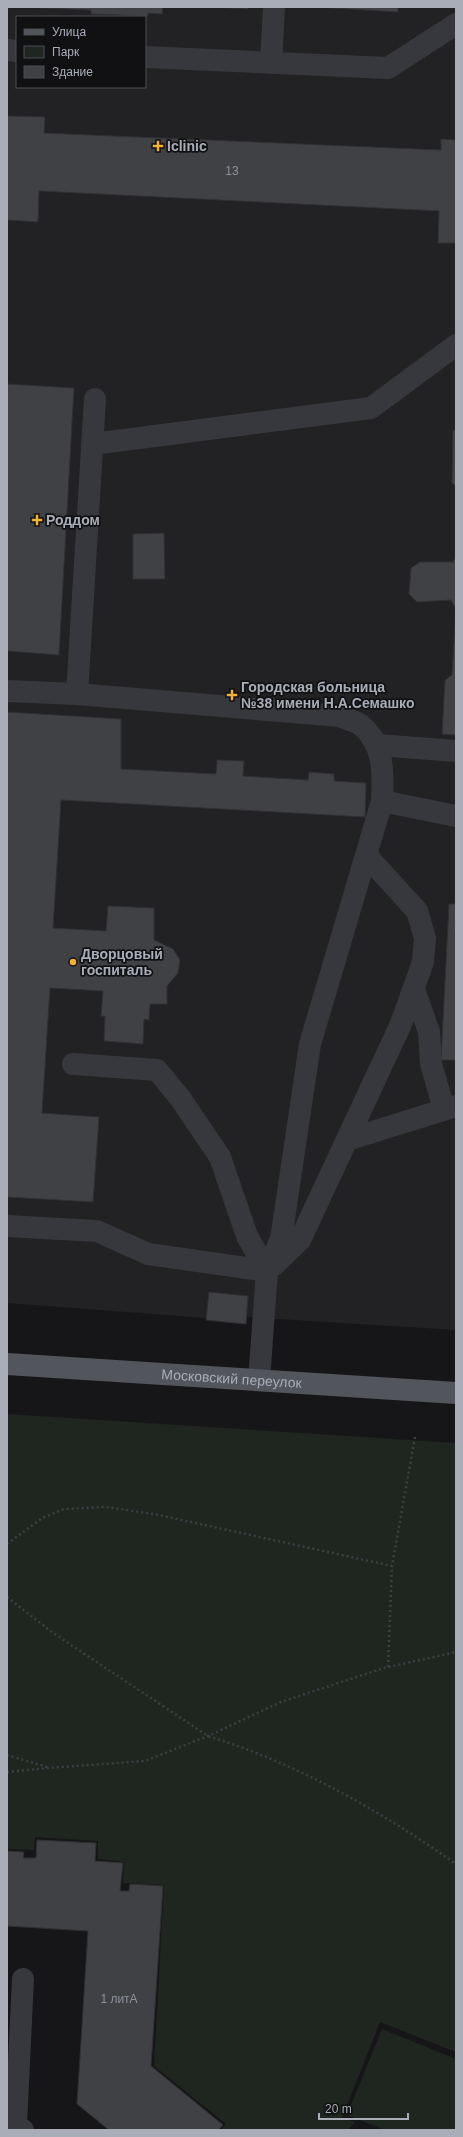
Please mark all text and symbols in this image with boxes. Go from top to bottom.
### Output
legend [16,16,146,88]
text: Улица [52,25,86,39]
text: Парк [52,45,80,59]
text: Здание [52,65,93,79]
place label: Iclinic [167,138,207,154]
marker: Iclinic [152,140,164,152]
house number: 13 [225,164,239,178]
place label: Роддом [46,512,100,528]
marker: Роддом [31,514,43,526]
place label: Городская больница №38 имени Н.А.Семашко [241,679,414,711]
marker: Городская больница №38 имени Н.А.Семашко [226,689,238,701]
place label: Дворцовый госпиталь [81,946,163,978]
marker: Дворцовый госпиталь [68,957,78,967]
street label: Московский переулок [161,1366,303,1391]
house number: 1 литА [100,1992,138,2006]
scale bar [319,2095,408,2121]
text: 20 m [325,2102,352,2116]

